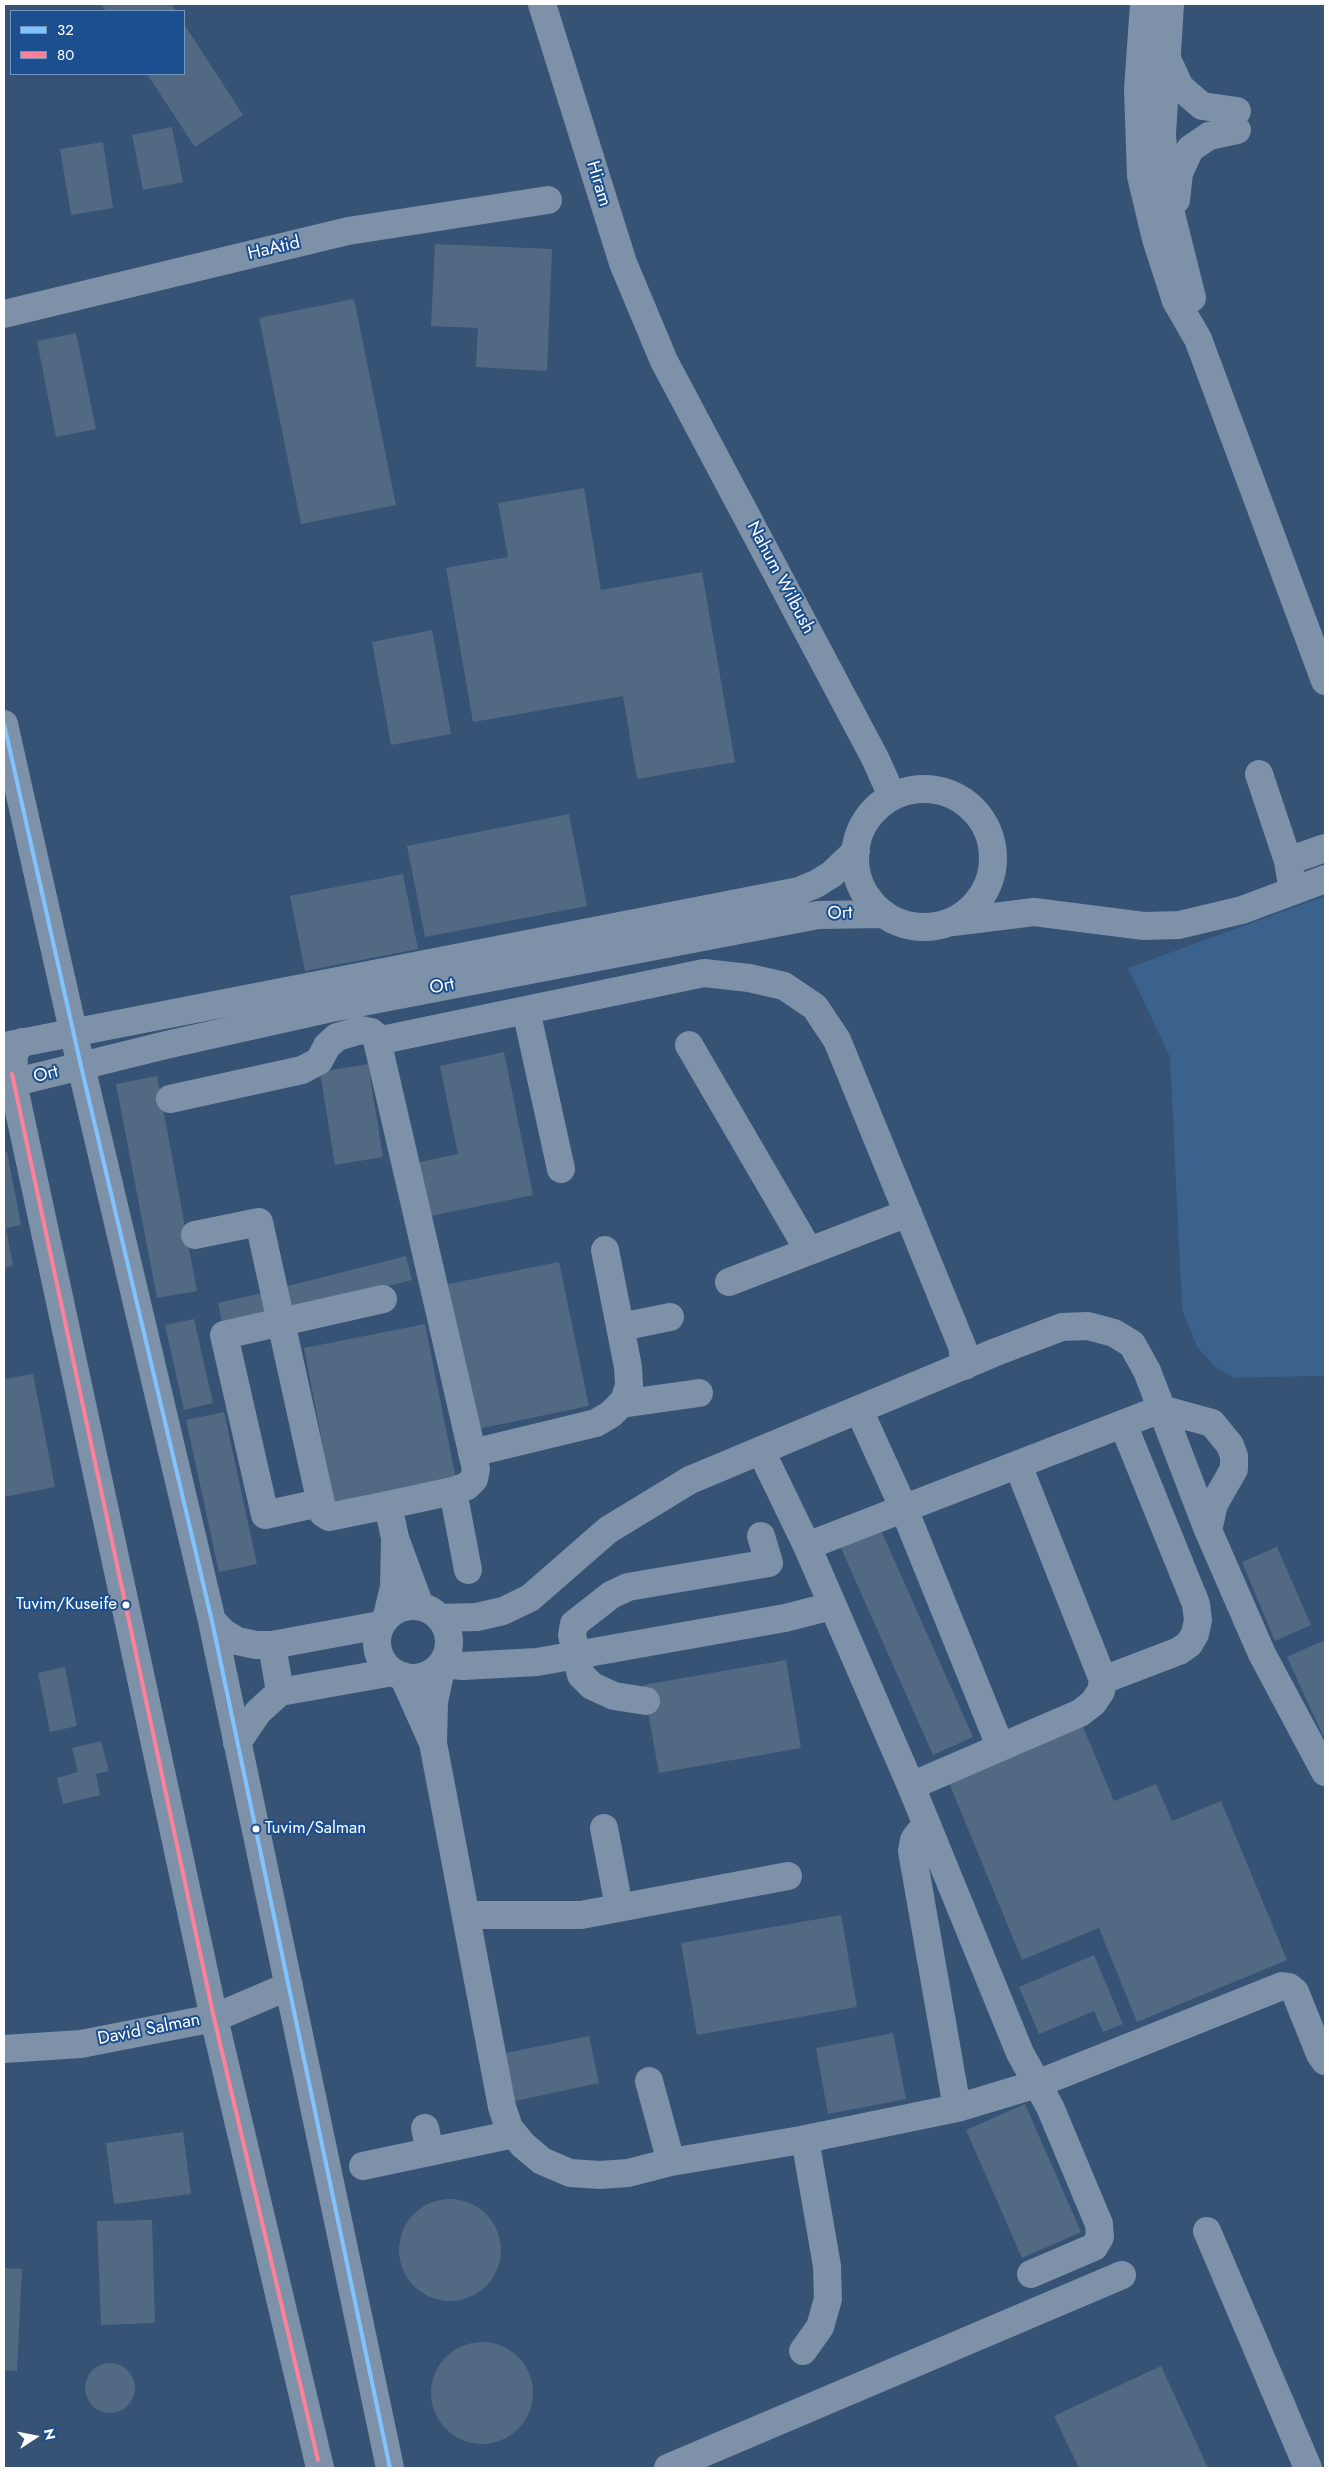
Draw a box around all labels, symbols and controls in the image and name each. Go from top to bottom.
legend [10,10,185,75]
text: 32 [57,19,74,41]
text: 80 [57,44,74,66]
street label: Hiram [581,159,615,209]
street label: HaAtid [246,233,302,265]
street label: Nahum Wilbush [741,518,819,638]
street label: Ort [827,903,853,925]
street label: Ort [428,974,456,1000]
street label: Ort [31,1062,61,1088]
place label: Tuvim/Kuseife [16,1595,117,1615]
marker: Tuvim/Kuseife [121,1600,131,1610]
place label: Tuvim/Salman [265,1819,366,1839]
marker: Tuvim/Salman [251,1824,261,1834]
street label: David Salman [96,2009,202,2051]
north arrow [10,2412,60,2462]
text: N [39,2427,61,2442]

